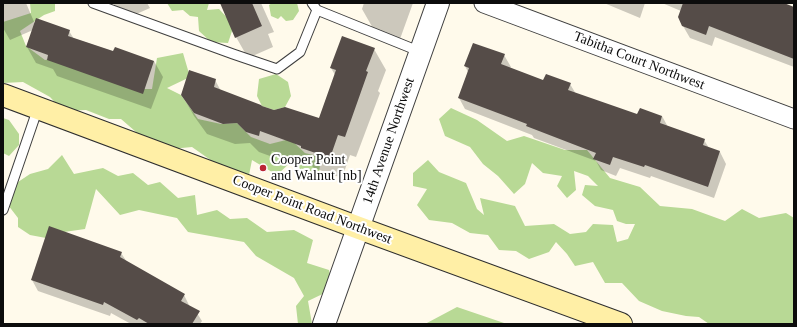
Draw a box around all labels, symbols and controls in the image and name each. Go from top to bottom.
street label: Tabitha Court Northwest [571,28,707,94]
street label: 14th Avenue Northwest [359,76,419,206]
place label: Cooper Point and Walnut [nb] [271,152,362,184]
marker: Cooper Point and Walnut [nb] [258,163,268,173]
street label: Cooper Point Road Northwest [230,172,394,248]

